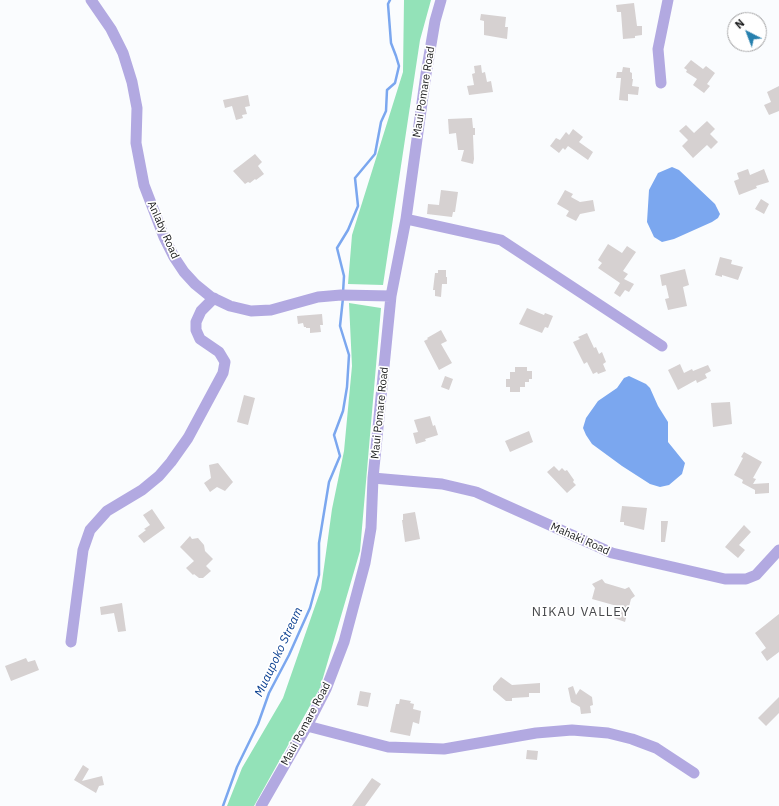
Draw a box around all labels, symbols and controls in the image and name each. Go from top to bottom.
north arrow [727,12,767,52]
text: N [732,16,747,32]
street label: Maui Pomare Road [410,45,438,139]
street label: Anlaby Road [144,199,182,261]
street label: Maui Pomare Road [369,366,391,460]
street label: Mahaki Road [548,520,612,558]
district label: NIKAU VALLEY [532,604,630,620]
water label: Muaupoko Stream [252,605,306,699]
street label: Maui Pomare Road [278,680,334,768]

